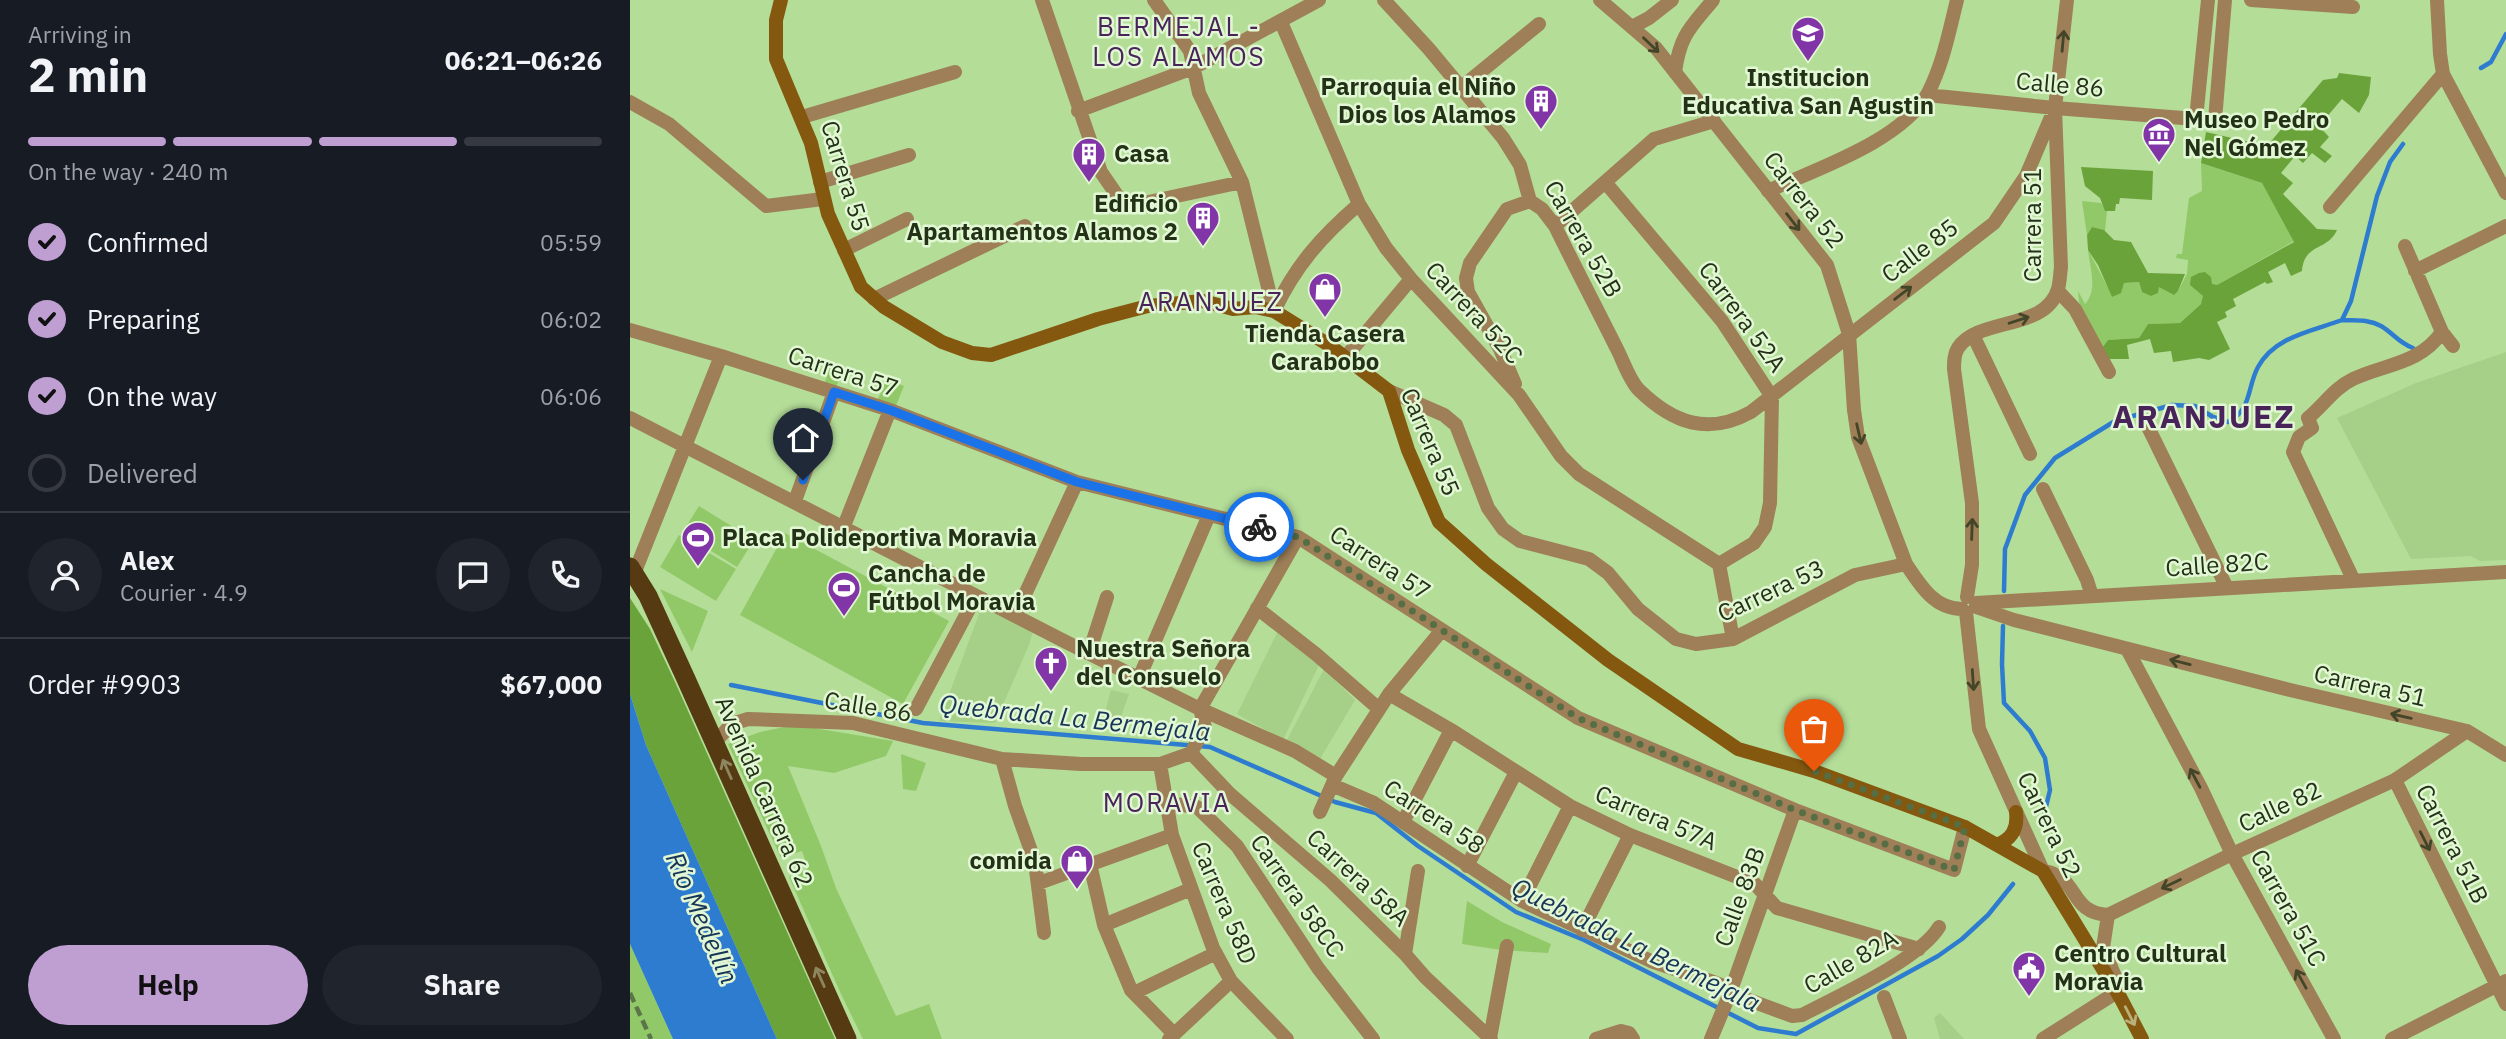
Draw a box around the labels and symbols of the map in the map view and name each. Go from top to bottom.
district label: BERMEJAL - LOS ALAMOS [1092,9,1266,73]
school or university icon: Institucion Educativa San Agustin [1789,14,1827,63]
one-way arrow [2057,30,2070,53]
one-way arrow [1643,36,1660,53]
place label: Institucion Educativa San Agustin [1682,61,1934,121]
street label: Calle 86 [2015,64,2105,104]
place label: Parroquia el Niño Dios los Alamos [1321,70,1516,130]
building icon: Parroquia el Niño Dios los Alamos [1522,82,1560,131]
place label: Museo Pedro Nel Gómez [2184,103,2329,163]
museum icon: Museo Pedro Nel Gómez [2140,115,2178,164]
street label: Carrera 55 [814,116,878,235]
building icon: Casa [1070,135,1108,184]
place label: Casa [1114,137,1169,169]
street label: Carrera 52 [1757,144,1853,254]
street label: Carrera 51 [2016,168,2048,282]
street label: Carrera 52B [1537,174,1630,303]
place label: Edificio Apartamentos Alamos 2 [907,187,1178,247]
building icon: Edificio Apartamentos Alamos 2 [1184,199,1222,248]
street label: Calle 85 [1875,211,1964,290]
one-way arrow [1785,213,1801,231]
street label: Carrera 52C [1419,254,1531,371]
street label: Carrera 52A [1692,255,1794,378]
shop icon: Tienda Casera Carabobo [1306,270,1344,319]
district label: ARANJUEZ [1138,284,1284,318]
one-way arrow [1893,285,1912,300]
one-way arrow [2008,313,2030,325]
place label: Tienda Casera Carabobo [1245,317,1405,377]
street label: Carrera 57 [784,338,903,404]
street label: Carrera 55 [1394,383,1468,501]
district label: ARANJUEZ [2112,395,2296,437]
pin [773,408,833,480]
one-way arrow [1853,422,1866,445]
courier [1224,492,1294,562]
street label: Carrera 57 [1324,518,1437,607]
one-way arrow [1966,518,1979,541]
sports icon: Placa Polideportiva Moravia [679,519,717,568]
place label: Placa Polideportiva Moravia [722,521,1037,553]
street label: Calle 82C [2164,544,2270,584]
street label: Carrera 53 [1712,551,1829,629]
place label: Cancha de Fútbol Moravia [868,557,1035,617]
sports icon: Cancha de Fútbol Moravia [825,569,863,618]
place label: Nuestra Señora del Consuelo [1076,632,1250,692]
church icon: Nuestra Señora del Consuelo [1032,644,1070,693]
one-way arrow [2169,655,2191,668]
street label: Carrera 51 [2311,657,2430,713]
one-way arrow [1967,668,1980,691]
street label: Calle 86 [822,683,914,729]
water label: Quebrada La Bermejala [938,686,1213,748]
street label: Avenida Carrera 62 [708,691,821,892]
pin [1784,699,1844,771]
one-way arrow [2390,709,2413,722]
one-way arrow [720,759,733,780]
street label: Carrera 52 [2010,766,2089,883]
one-way arrow [2188,768,2202,788]
street label: Carrera 58 [1378,772,1491,861]
street label: Calle 82 [2233,773,2326,839]
street label: Carrera 57A [1590,777,1722,857]
street label: Carrera 51B [2409,778,2497,909]
district label: MORAVIA [1103,785,1231,819]
street label: Carrera 58A [1300,821,1417,933]
street label: Carrera 58CC [1243,827,1352,964]
one-way arrow [2419,830,2433,851]
street label: Carrera 58D [1185,836,1265,969]
shop icon: comida [1058,842,1096,891]
street label: Calle 83B [1706,842,1772,951]
street label: Carrera 51C [2244,843,2334,972]
place label: comida [970,844,1052,876]
water label: Río Medellín [659,846,747,989]
water label: Quebrada La Bermejala [1506,869,1766,1019]
one-way arrow [2161,878,2182,892]
street label: Calle 82A [1798,921,1903,1001]
place label: Centro Cultural Moravia [2054,937,2226,997]
public building icon: Centro Cultural Moravia [2010,949,2048,998]
one-way arrow [813,966,826,988]
one-way arrow [2294,969,2307,990]
one-way arrow [2123,1005,2137,1025]

